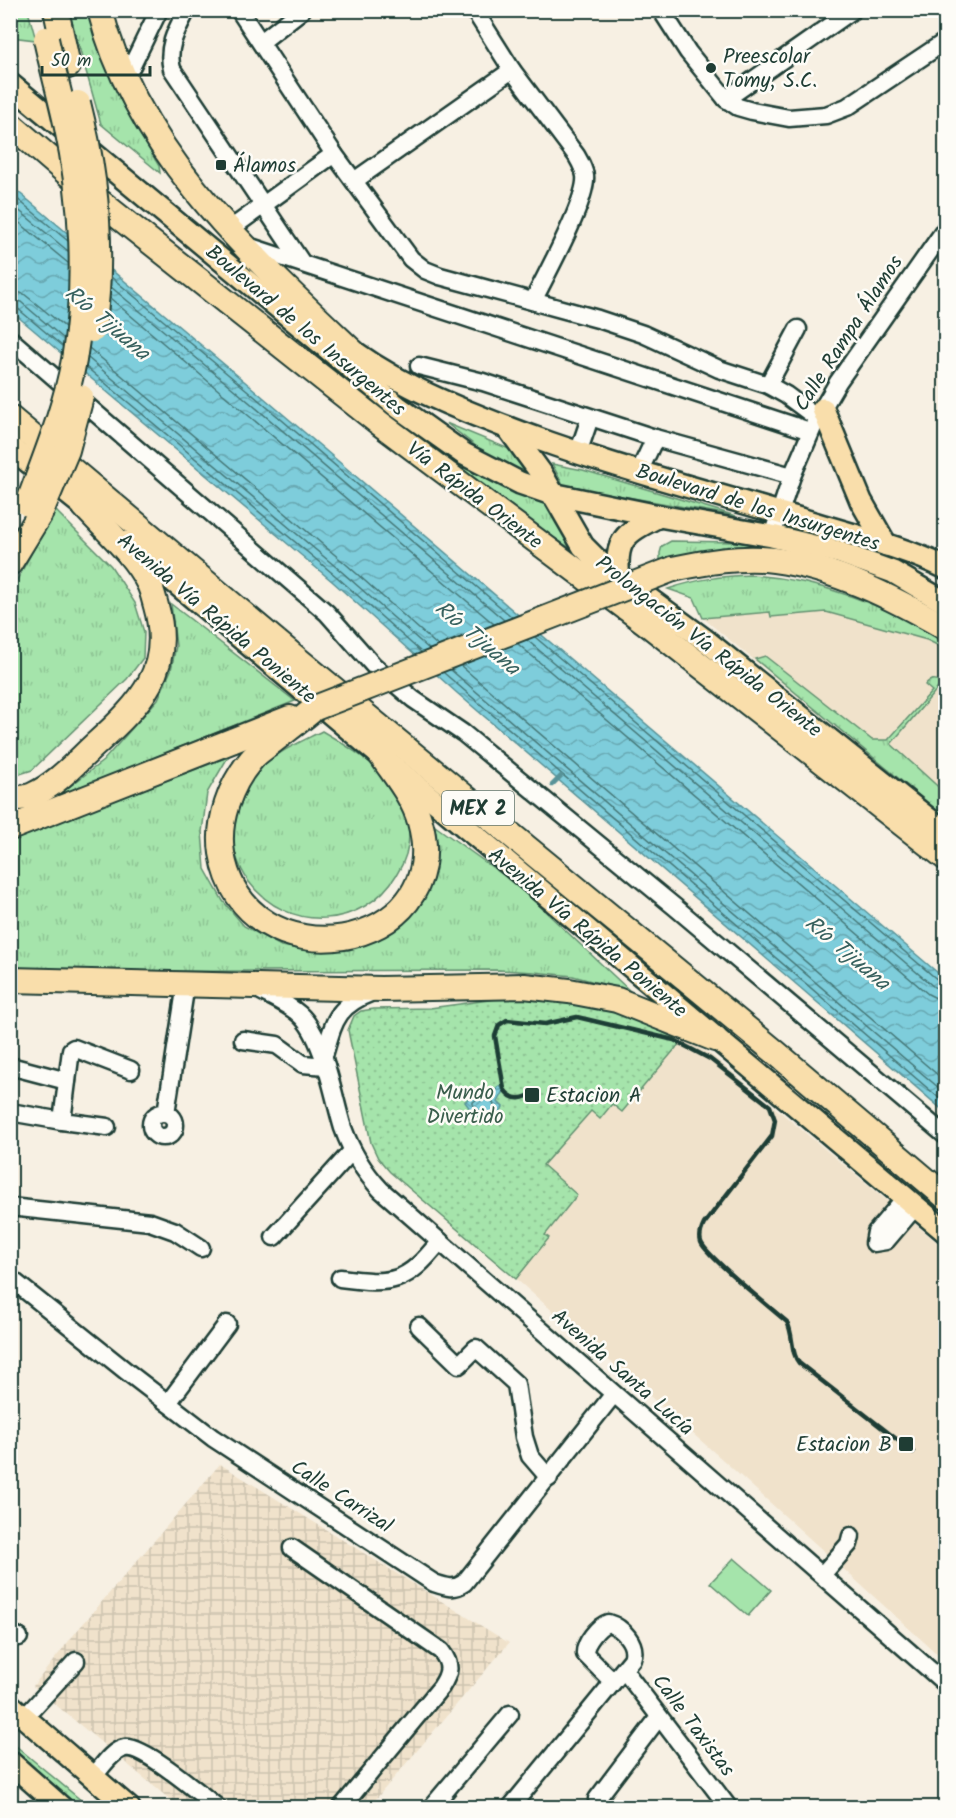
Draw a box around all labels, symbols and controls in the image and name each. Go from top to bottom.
scale bar [42,39,150,77]
place label: Preescolar Tomy, S.C. [723,41,817,98]
text: 50 m [51,47,91,76]
marker: Preescolar Tomy, S.C. [704,61,718,75]
place label: Álamos [233,150,296,183]
marker: Álamos [214,158,228,172]
street label: Boulevard de los Insurgentes [197,237,413,425]
street label: Calle Rampa Álamos [786,249,912,419]
water label: Río Tijuana [56,278,158,371]
street label: Vía Rápida Oriente [399,434,550,559]
street label: Boulevard de los Insurgentes [632,456,884,561]
street label: Avenida Vía Rápida Poniente [109,526,323,713]
street label: Prolongación Vía Rápida Oriente [587,548,829,747]
water label: Río Tijuana [426,593,528,686]
road number: MEX 2 [442,791,514,825]
street label: Avenida Vía Rápida Poniente [480,840,694,1027]
water label: Río Tijuana [796,908,898,1001]
park label: Mundo Divertido [427,1077,503,1134]
place label: Estacion A [546,1080,641,1113]
marker: Estacion A [523,1086,541,1104]
street label: Avenida Santa Lucía [543,1302,701,1445]
place label: Estacion B [796,1429,892,1462]
marker: Estacion B [897,1435,915,1453]
street label: Calle Carrizal [283,1452,399,1543]
street label: Calle Taxistas [643,1667,743,1784]

